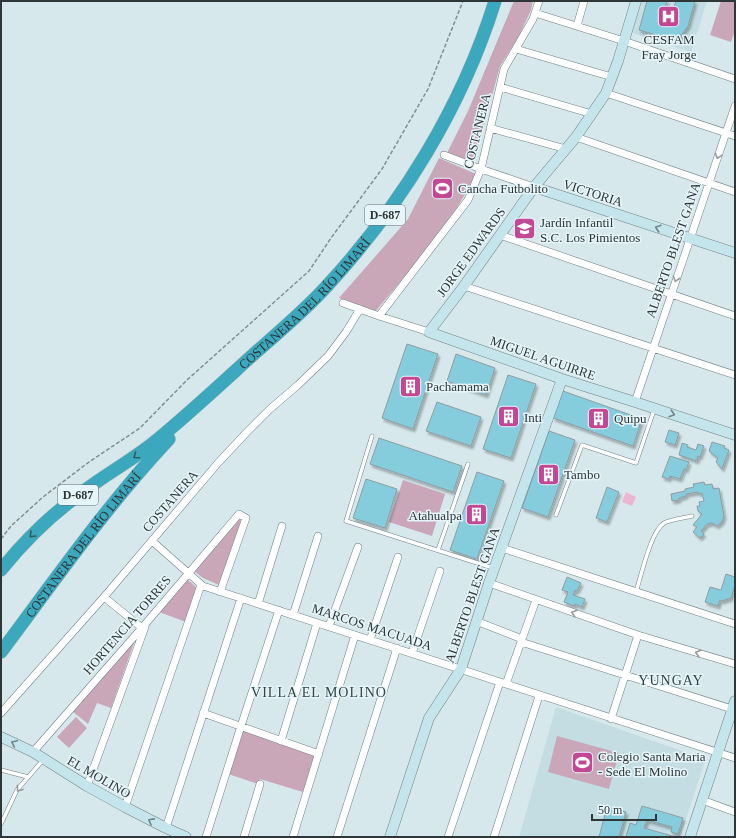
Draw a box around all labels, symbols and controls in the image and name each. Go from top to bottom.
hospital icon: CESFAM Fray Jorge [656,4,682,30]
place label: CESFAM Fray Jorge [641,32,697,62]
street label: COSTANERA [460,91,494,170]
one-way arrow [714,152,723,159]
sports icon: Cancha Futbolito [430,175,456,201]
street label: VICTORIA [561,176,625,210]
street label: ALBERTO BLEST GANA [643,180,703,320]
place label: Cancha Futbolito [458,181,548,196]
street label: JORGE EDWARDS [434,204,508,300]
road number: D-687 [365,205,405,225]
place label: Jardín Infantil S.C. Los Pimientos [540,215,640,245]
school or university icon: Jardín Infantil S.C. Los Pimientos [512,216,538,242]
one-way arrow [655,224,662,232]
street label: COSTANERA DEL RÍO LIMARÍ [235,235,373,372]
one-way arrow [673,276,681,283]
street label: MIGUEL AGUIRRE [488,333,598,383]
building icon: Pachamama [397,373,423,399]
place label: Pachamama [426,379,489,394]
building icon: Inti [496,404,522,430]
building icon: Quipu [585,405,611,431]
place label: Inti [524,410,542,425]
one-way arrow [668,410,675,418]
place label: Quipu [614,411,647,426]
one-way arrow [133,451,140,458]
building icon: Tambo [536,461,562,487]
street label: COSTANERA [139,467,201,535]
place label: Tambo [564,467,600,482]
street label: COSTANERA DEL RÍO LIMARÍ [22,469,144,620]
road number: D-687 [58,485,98,505]
building icon: Atahualpa [464,502,490,528]
place label: Atahualpa [409,508,462,523]
street label: ALBERTO BLEST GANA [442,525,502,665]
one-way arrow [29,530,37,538]
street label: HORTENCIA TORRES [80,572,174,678]
street label: MARCOS MACUADA [310,601,434,654]
one-way arrow [570,609,577,618]
one-way arrow [694,649,701,658]
district label: YUNGAY [638,673,704,688]
district label: VILLA EL MOLINO [251,685,387,700]
one-way arrow [10,740,18,748]
place label: Colegio Santa Maria - Sede El Molino [598,749,706,779]
sports icon: Colegio Santa Maria - Sede El Molino [570,750,596,776]
street label: EL MOLINO [65,753,133,801]
one-way arrow [17,784,24,791]
scale bar [592,796,656,822]
text: 50 m [598,803,623,817]
one-way arrow [148,818,155,825]

